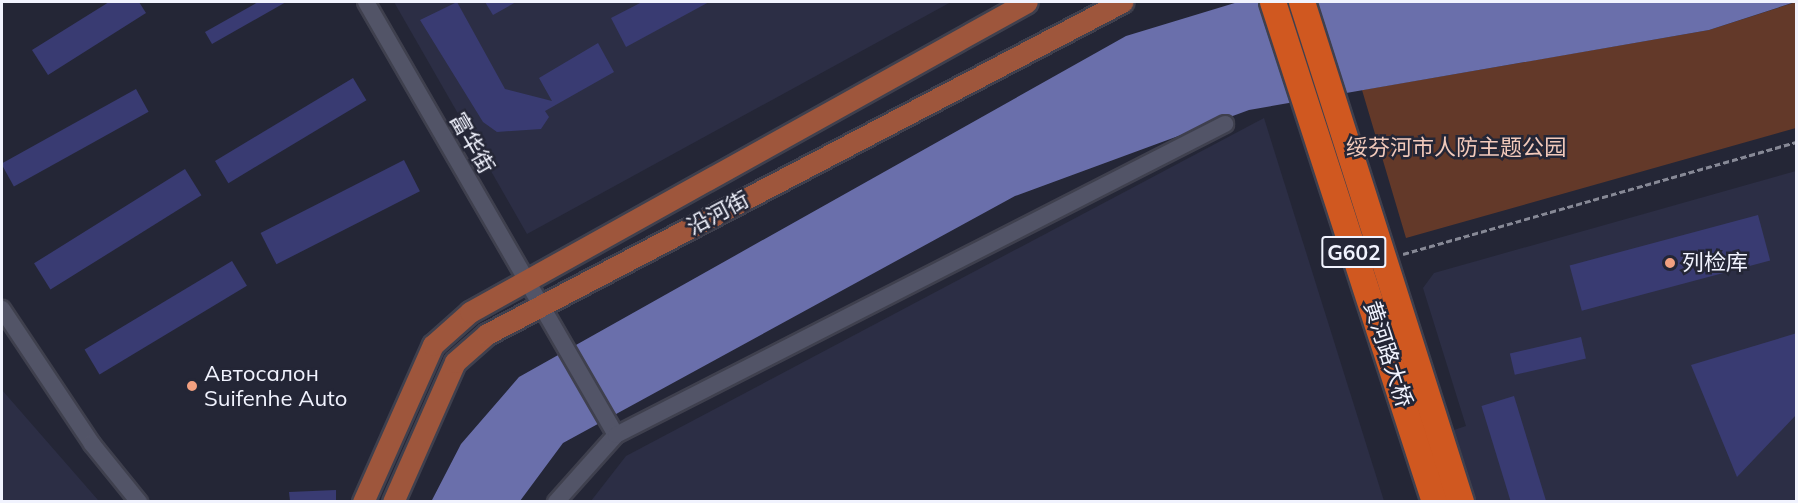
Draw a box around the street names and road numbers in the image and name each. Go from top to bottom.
street label: 富华街 [444,108,500,178]
street label: 沿河街 [683,186,753,240]
road number: G602 [1321,234,1387,270]
street label: 黄河路大桥 [1358,298,1418,410]

